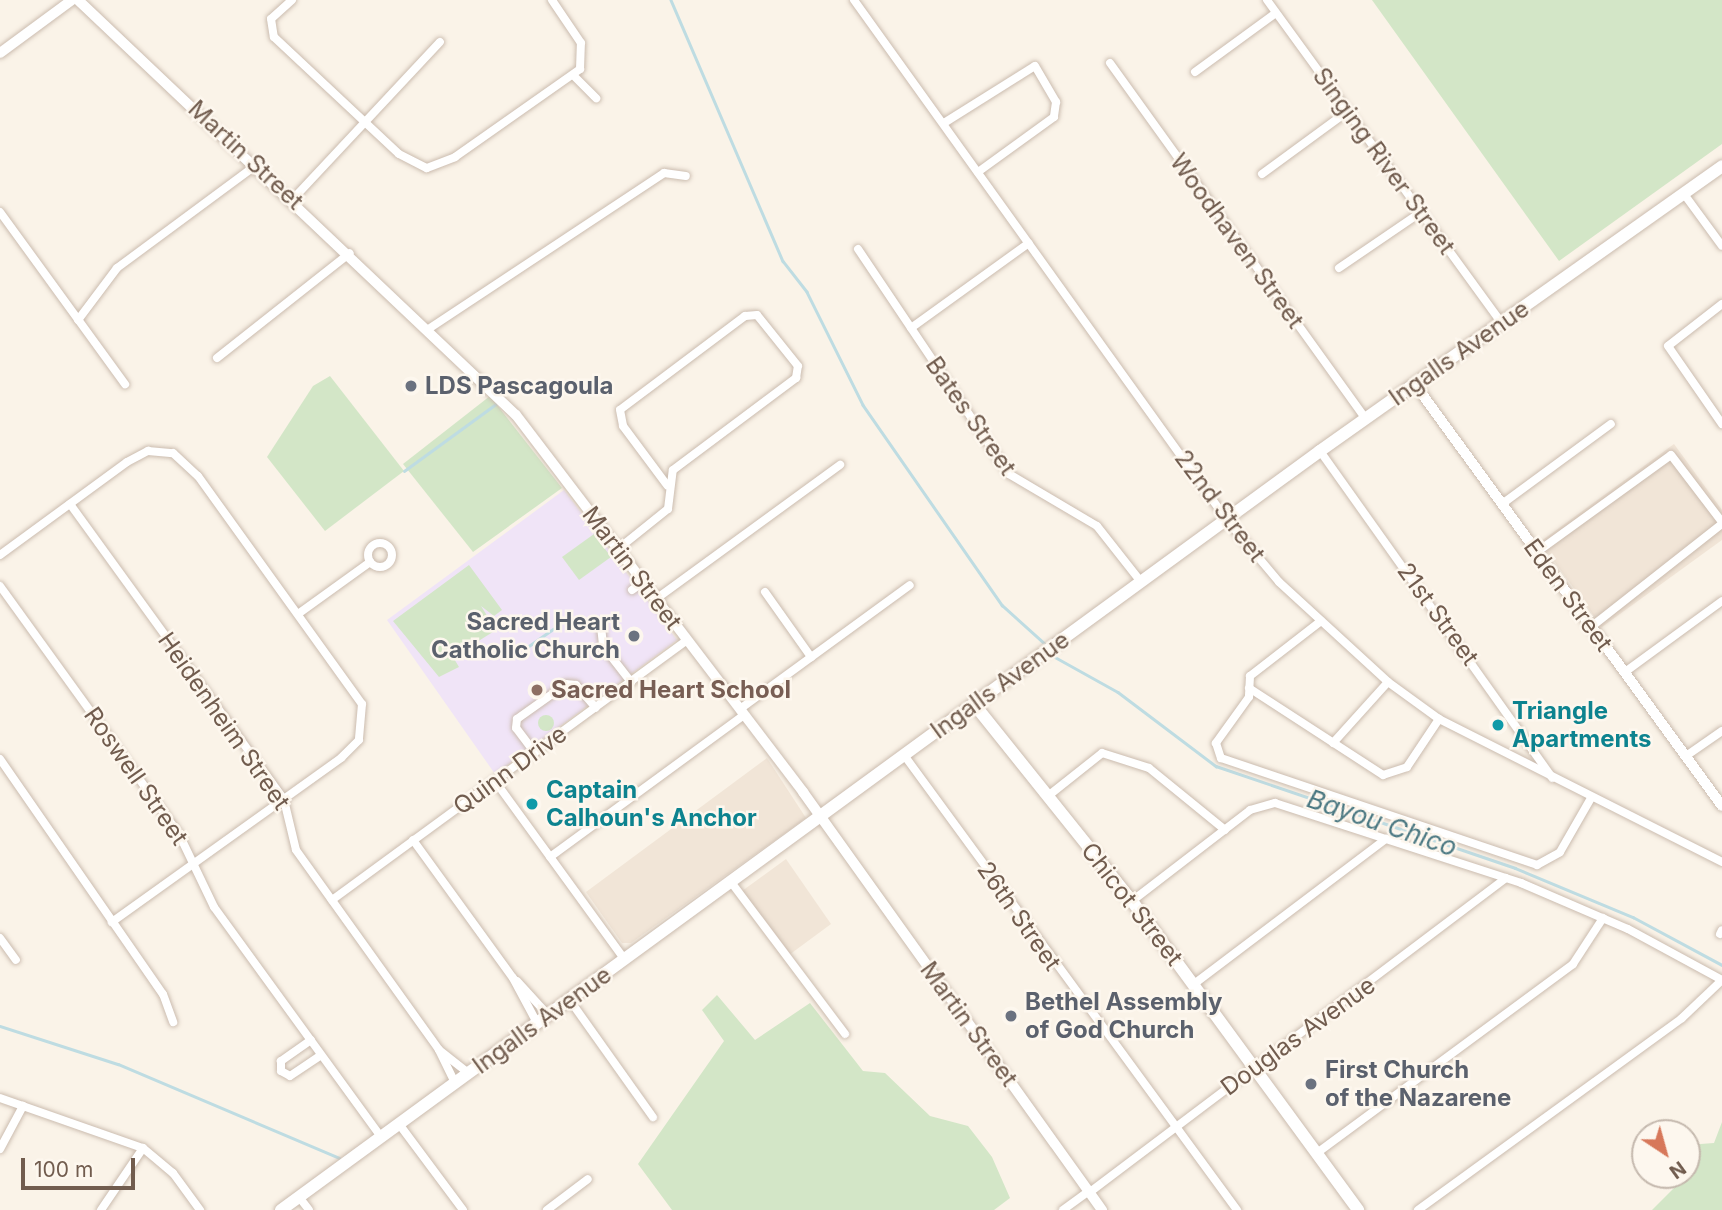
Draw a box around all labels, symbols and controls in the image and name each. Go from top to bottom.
street label: Singing River Street [1307,62,1461,260]
street label: Martin Street [182,94,310,216]
street label: Woodhaven Street [1164,148,1310,334]
street label: Ingalls Avenue [1384,294,1534,412]
street label: Bates Street [920,351,1022,481]
place label: LDS Pascagoula [425,372,613,400]
marker: LDS Pascagoula [403,378,419,394]
street label: 22nd Street [1169,444,1271,568]
street label: Martin Street [576,501,688,635]
street label: Eden Street [1518,533,1618,657]
street label: 21st Street [1391,557,1485,671]
place label: Sacred Heart Catholic Church [431,608,620,664]
street label: Ingalls Avenue [925,625,1075,745]
street label: Heidenheim Street [152,627,296,815]
marker: Sacred Heart Catholic Church [626,628,642,644]
place label: Sacred Heart School [551,676,791,704]
marker: Sacred Heart School [529,682,545,698]
place label: Triangle Apartments [1512,697,1651,753]
street label: Roswell Street [78,702,194,850]
marker: Triangle Apartments [1490,717,1506,733]
street label: Quinn Drive [448,719,572,821]
place label: Captain Calhoun's Anchor [546,776,757,832]
water label: Bayou Chico [1303,783,1461,863]
marker: Captain Calhoun's Anchor [524,796,540,812]
street label: Chicot Street [1075,837,1189,971]
street label: 26th Street [971,856,1067,976]
street label: Martin Street [914,956,1024,1092]
street label: Ingalls Avenue [467,960,617,1080]
street label: Douglas Avenue [1215,970,1381,1102]
place label: Bethel Assembly of God Church [1025,988,1223,1044]
marker: Bethel Assembly of God Church [1003,1008,1019,1024]
place label: First Church of the Nazarene [1325,1056,1511,1112]
marker: First Church of the Nazarene [1303,1076,1319,1092]
north arrow [1631,1119,1701,1189]
scale bar [24,1144,138,1188]
text: N [1665,1156,1690,1183]
text: 100 m [34,1157,93,1182]

